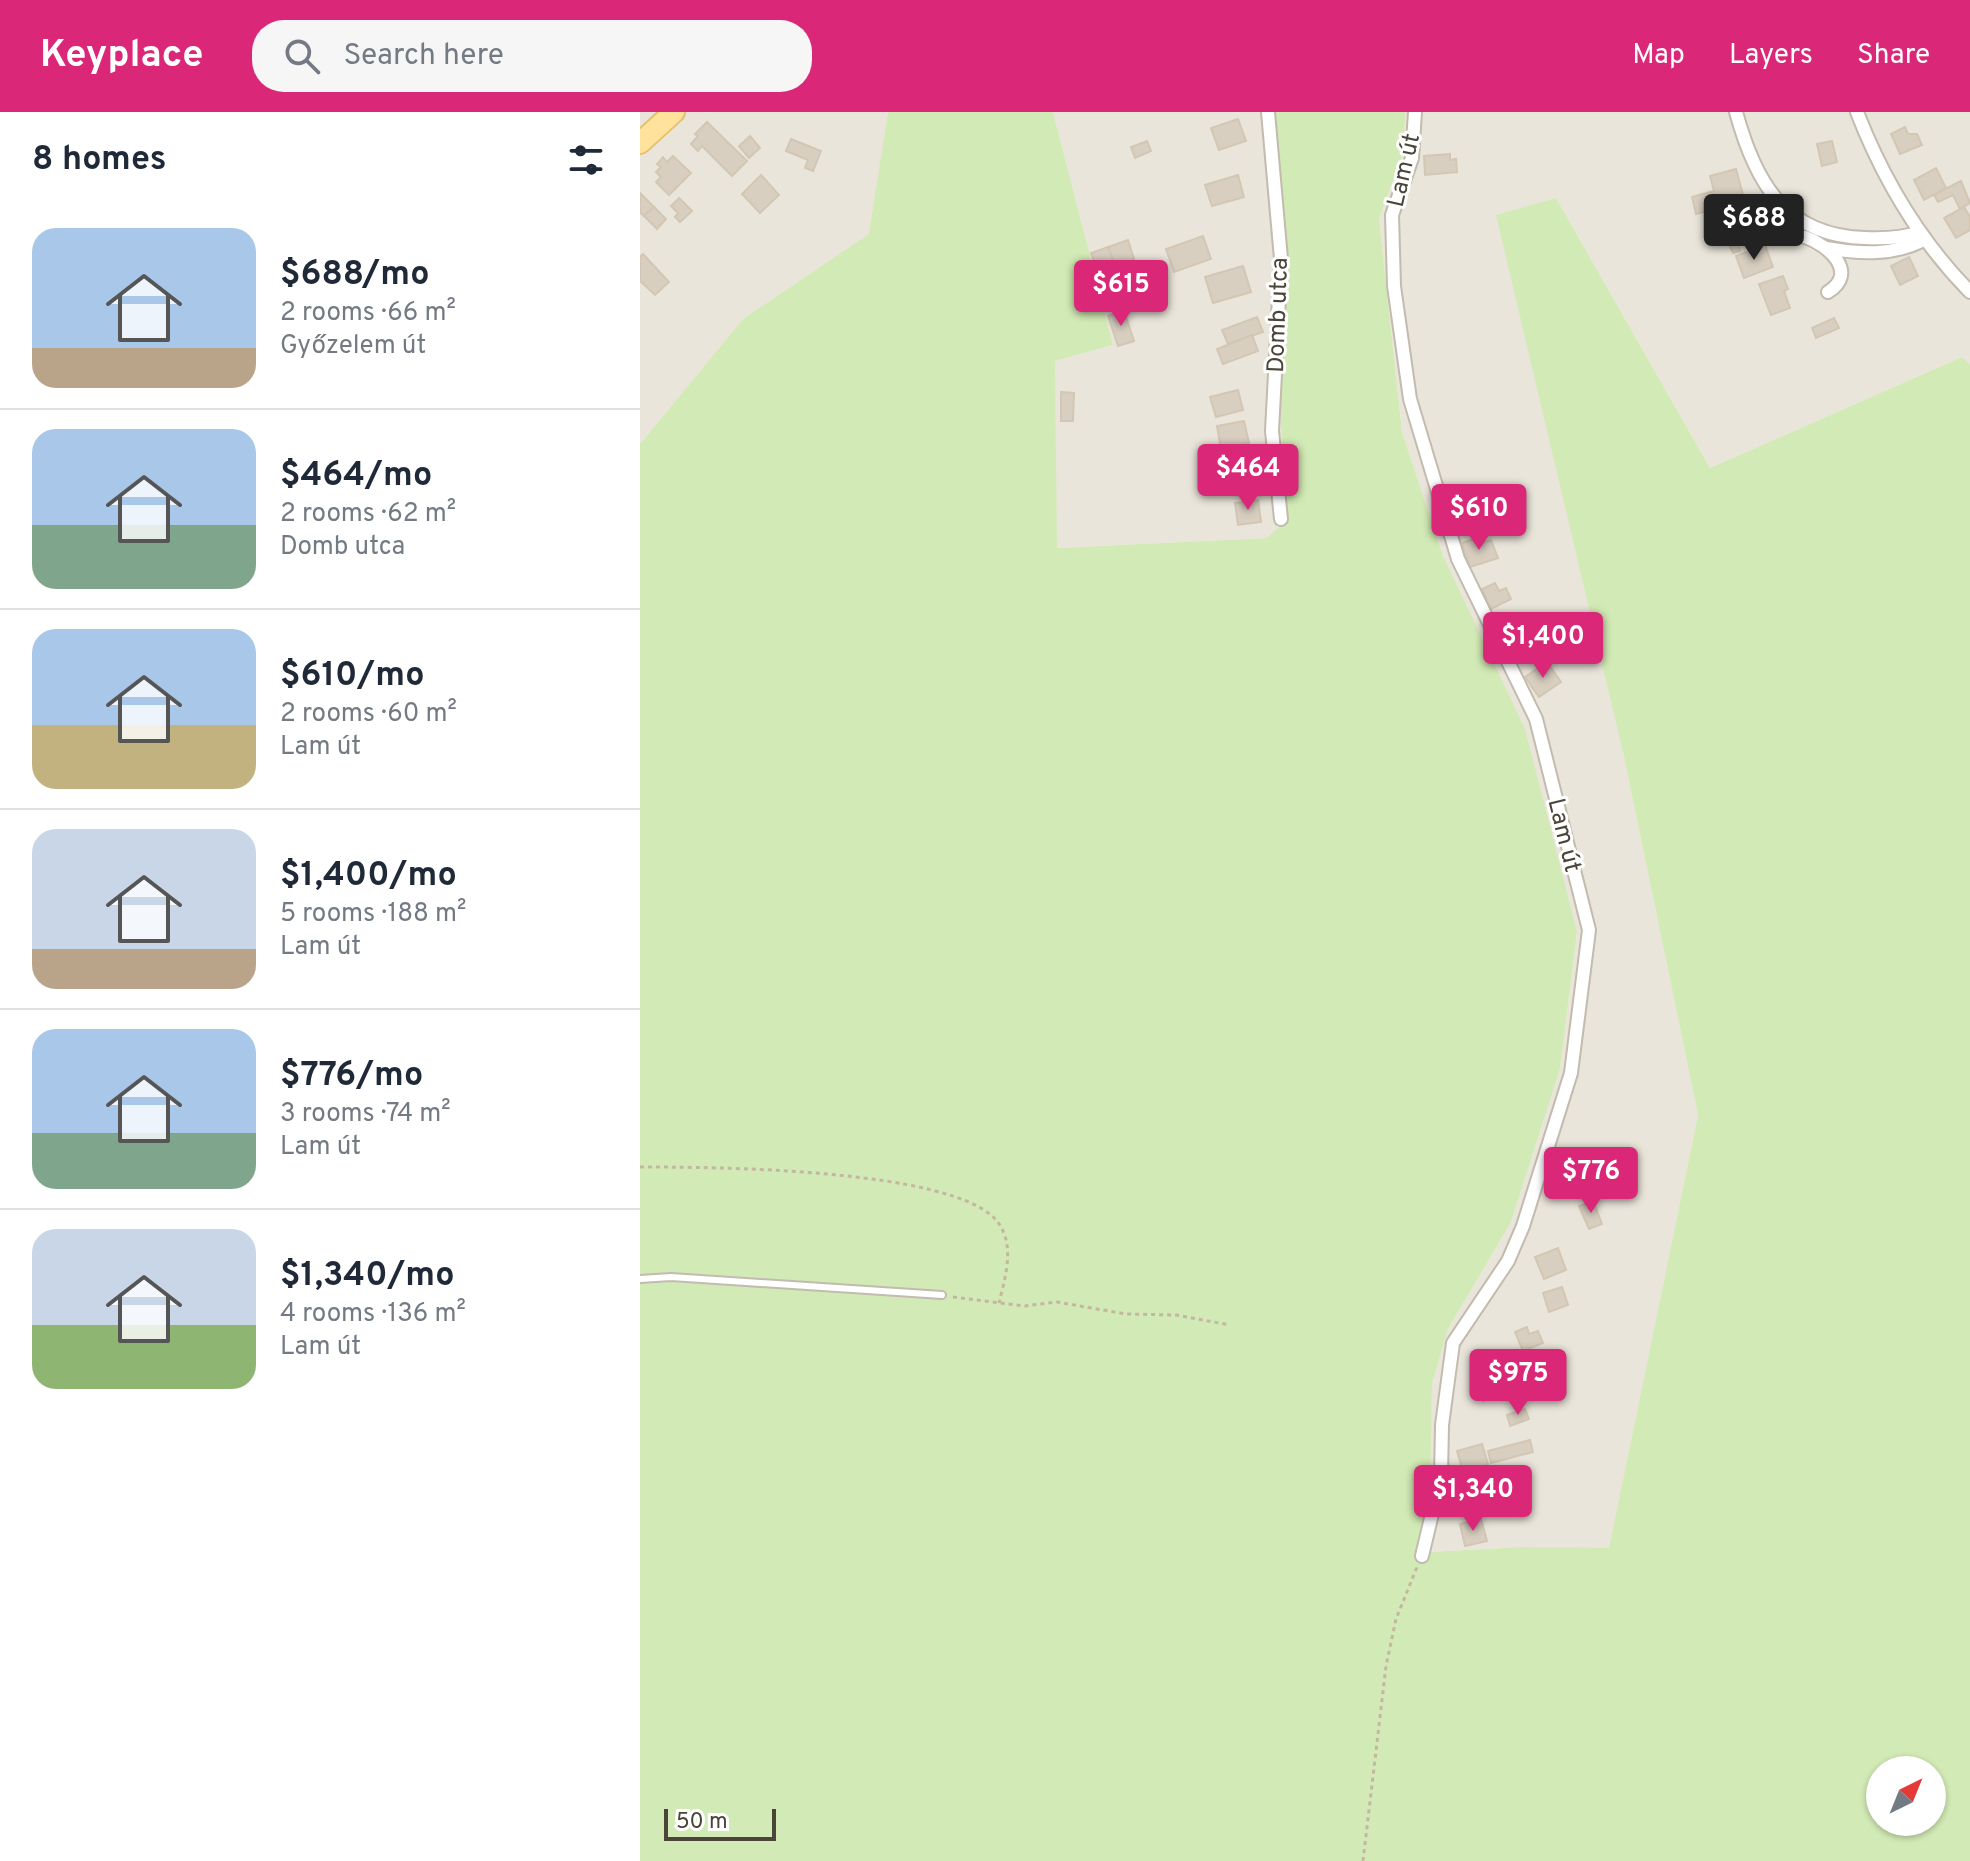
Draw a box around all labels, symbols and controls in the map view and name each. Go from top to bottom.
search box [252,20,812,92]
text: Keyplace [40,32,204,81]
icon: search [280,34,324,78]
text: Search here [344,38,504,75]
text: Map [1632,38,1685,74]
text: Layers [1729,38,1813,74]
text: Share [1857,38,1930,74]
street label: Lam út [1382,131,1428,210]
icon: filters [564,138,608,182]
text: 8 homes [32,139,166,182]
pin: $688 [1707,194,1801,262]
text: $688 [1722,203,1786,236]
text: $688/mo [280,254,429,297]
street label: Domb utca [1262,257,1296,373]
icon: home [96,260,192,356]
pin: $615 [1074,260,1168,328]
text: $615 [1092,269,1150,302]
text: 2 rooms · 66 m² [280,297,456,330]
text: Győzelem út [280,330,426,363]
pin: $464 [1201,444,1295,512]
text: $464 [1215,453,1281,486]
text: $464/mo [280,455,432,498]
icon: home [96,461,192,557]
pin: $610 [1432,484,1526,552]
text: $610 [1449,493,1509,526]
text: 2 rooms · 62 m² [280,498,456,531]
text: Domb utca [280,531,405,564]
pin: $1,400 [1478,612,1608,680]
text: $1,400 [1501,621,1585,654]
text: $610/mo [280,655,424,698]
icon: home [96,661,192,757]
text: 2 rooms · 60 m² [280,698,457,731]
text: Lam út [280,731,361,764]
street label: Lam út [1539,796,1587,875]
text: $1,400/mo [280,855,457,898]
icon: home [96,861,192,957]
text: 5 rooms · 188 m² [280,898,466,931]
text: Lam út [280,931,361,964]
text: $776/mo [280,1055,423,1098]
icon: home [96,1061,192,1157]
text: 3 rooms · 74 m² [280,1098,451,1131]
text: Lam út [280,1131,361,1164]
pin: $776 [1544,1147,1638,1215]
text: $776 [1562,1156,1620,1189]
text: $1,340/mo [280,1255,455,1298]
icon: home [96,1261,192,1357]
text: 4 rooms · 136 m² [280,1298,466,1331]
text: Lam út [280,1331,361,1364]
pin: $975 [1471,1349,1565,1417]
text: $975 [1487,1358,1549,1391]
pin: $1,340 [1408,1465,1538,1533]
text: $1,340 [1432,1474,1514,1507]
north arrow [1866,1756,1946,1836]
map controls [1866,1756,1946,1836]
scale bar [664,1805,776,1841]
text: 50 m [676,1809,728,1836]

